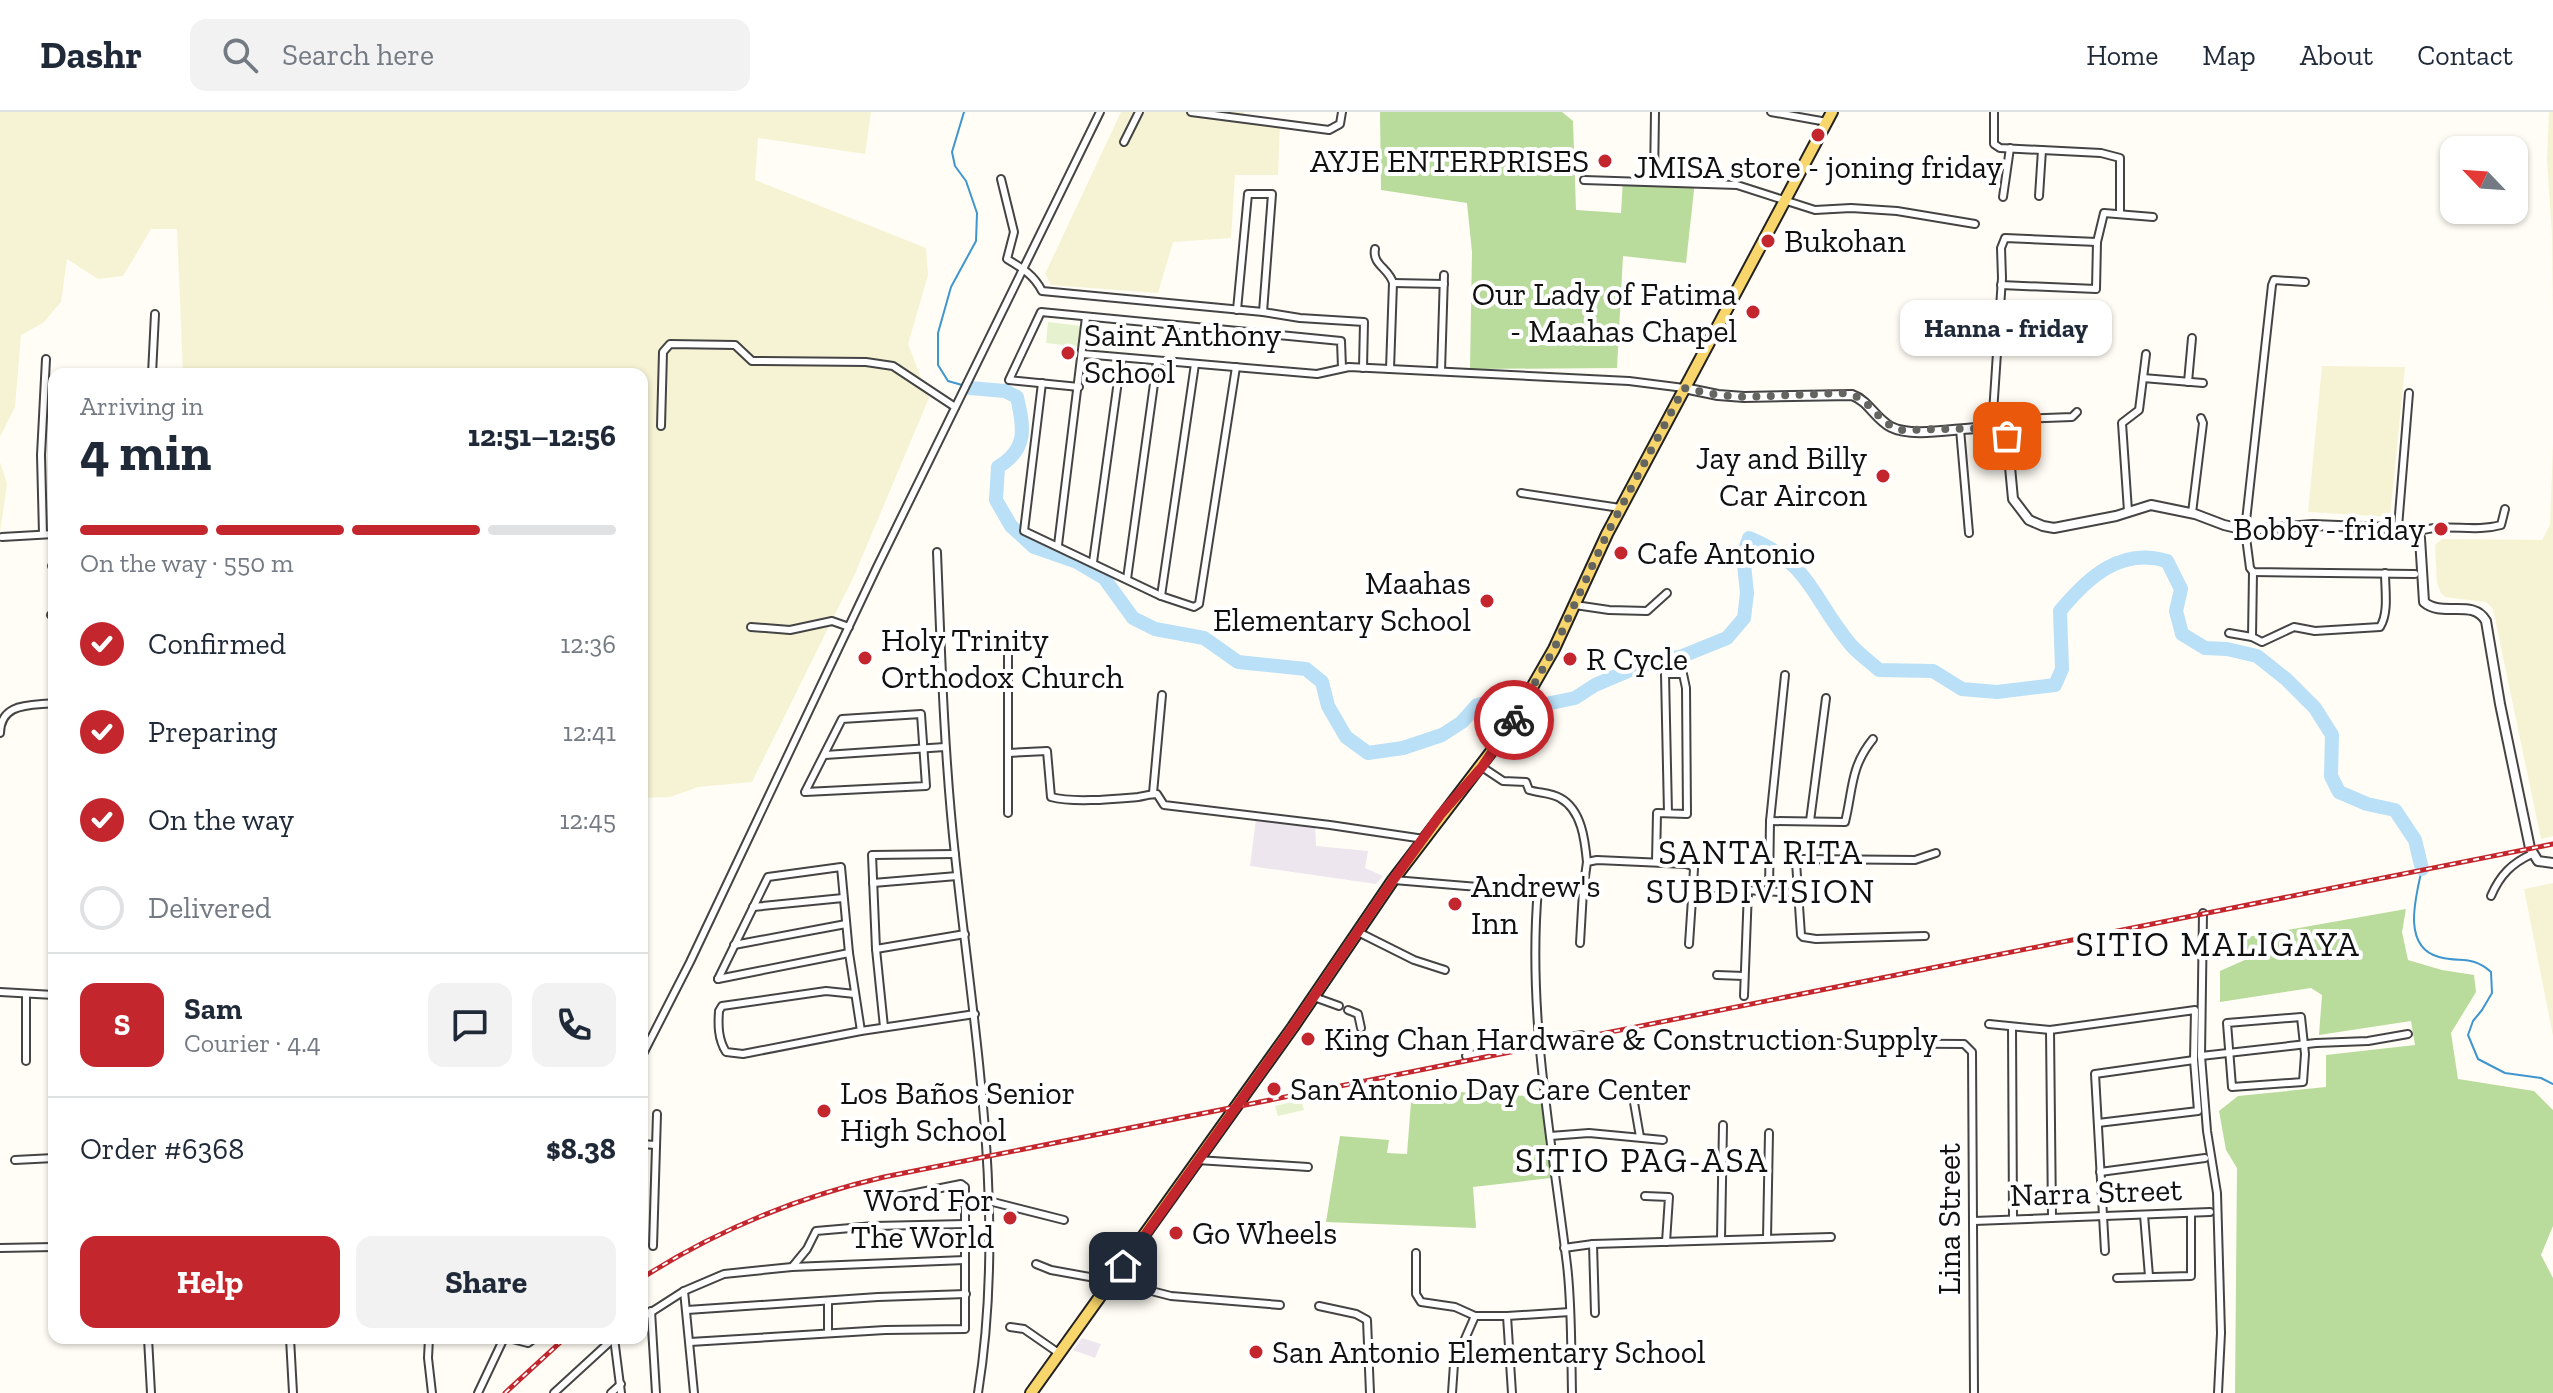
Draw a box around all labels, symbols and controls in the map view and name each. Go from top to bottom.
search box [190,19,750,91]
text: Dashr [40,32,142,78]
icon: search [218,33,262,77]
text: Search here [282,37,434,73]
text: Home [2086,39,2158,72]
text: Map [2202,39,2256,72]
text: About [2300,39,2373,72]
text: Contact [2417,39,2513,72]
marker: JMISA store - joning friday [1809,126,1827,144]
north arrow [2440,136,2528,224]
map controls [2440,136,2528,224]
place label: AYJE ENTERPRISES [1310,142,1589,180]
place label: JMISA store - joning friday [1633,148,2003,186]
marker: AYJE ENTERPRISES [1596,152,1614,170]
place label: Bukohan [1784,222,1906,260]
marker: Bukohan [1759,232,1777,250]
place label: Our Lady of Fatima - Maahas Chapel [1472,275,1737,350]
callout: Hanna - friday [1901,300,2113,356]
marker: Our Lady of Fatima - Maahas Chapel [1744,303,1762,321]
text: Hanna - friday [1924,312,2088,344]
place label: Saint Anthony School [1084,316,1282,391]
marker: Saint Anthony School [1059,344,1077,362]
text: Arriving in [80,390,203,422]
pin [1973,402,2041,470]
icon: bag [1985,414,2029,458]
text: 12:51–12:56 [468,418,616,454]
text: 4 min [80,421,211,483]
place label: Jay and Billy Car Aircon [1696,439,1868,514]
marker: Jay and Billy Car Aircon [1874,467,1892,485]
place label: Bobby - friday [2233,510,2426,548]
marker: Bobby - friday [2432,520,2450,538]
place label: Cafe Antonio [1637,534,1816,572]
marker: Cafe Antonio [1612,544,1630,562]
text: On the way · 550 m [80,547,294,579]
place label: Maahas Elementary School [1213,564,1471,639]
marker: Maahas Elementary School [1478,592,1496,610]
place label: Holy Trinity Orthodox Church [881,621,1124,696]
icon: check [80,622,124,666]
text: Confirmed [148,626,286,662]
text: 12:36 [560,628,616,660]
place label: R Cycle [1586,640,1688,678]
marker: Holy Trinity Orthodox Church [856,649,874,667]
marker: R Cycle [1561,650,1579,668]
courier [1474,680,1554,760]
icon: bike [1492,698,1536,742]
icon: check [80,710,124,754]
text: Preparing [148,714,278,750]
text: 12:41 [563,716,616,748]
icon: check [80,798,124,842]
text: On the way [148,802,294,838]
text: 12:45 [559,804,616,836]
district label: SANTA RITA SUBDIVISION [1646,832,1876,912]
place label: Andrew's Inn [1471,867,1600,942]
text: Delivered [148,890,271,926]
marker: Andrew's Inn [1446,895,1464,913]
district label: SITIO MALIGAYA [2075,924,2361,965]
button: chat [428,983,512,1067]
button: phone [532,983,616,1067]
text: Sam [184,991,242,1027]
text: S [114,1007,130,1043]
place label: King Chan Hardware & Construction Supply [1324,1020,1938,1058]
text: Courier · 4.4 [184,1027,321,1059]
marker: King Chan Hardware & Construction Supply [1299,1030,1317,1048]
place label: San Antonio Day Care Center [1290,1070,1692,1108]
place label: Los Baños Senior High School [840,1074,1075,1149]
marker: San Antonio Day Care Center [1265,1080,1283,1098]
marker: Los Baños Senior High School [815,1102,833,1120]
text: Order #6368 [80,1131,244,1167]
text: $8.38 [546,1131,616,1167]
district label: SITIO PAG-ASA [1515,1140,1769,1181]
street label: Lina Street [1930,1143,1968,1295]
street label: Narra Street [2009,1170,2183,1214]
place label: Word For The World [851,1181,994,1256]
marker: Word For The World [1001,1209,1019,1227]
place label: Go Wheels [1192,1214,1337,1252]
marker: Go Wheels [1167,1224,1185,1242]
pin [1089,1232,1157,1300]
button: Help [80,1236,340,1328]
button: Share [356,1236,616,1328]
icon: home [1101,1244,1145,1288]
place label: San Antonio Elementary School [1272,1333,1706,1371]
marker: San Antonio Elementary School [1247,1343,1265,1361]

